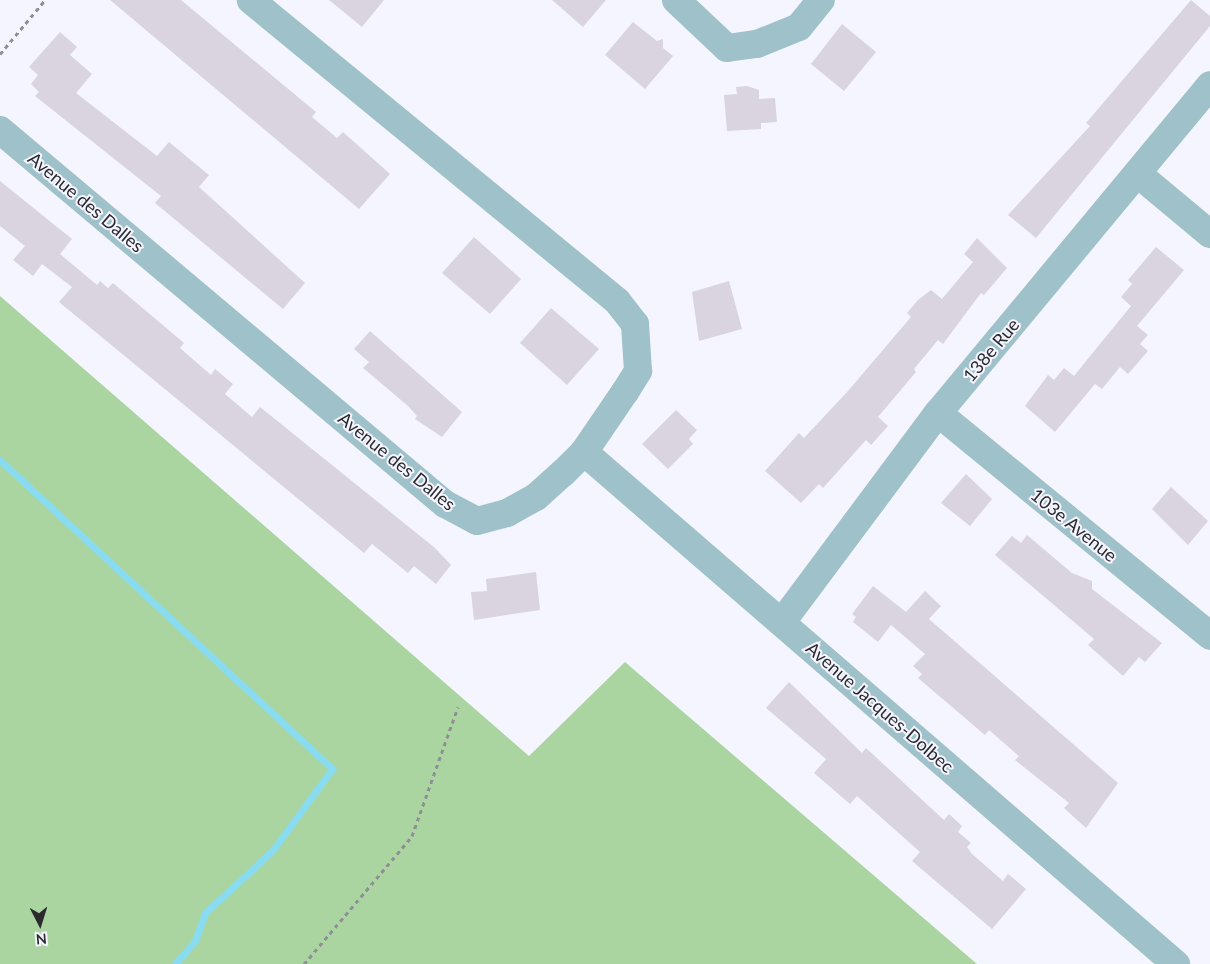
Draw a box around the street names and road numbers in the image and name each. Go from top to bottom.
street label: Avenue des Dalles [24,147,148,257]
street label: 138e Rue [958,314,1024,386]
street label: Avenue des Dalles [334,407,460,515]
street label: 103e Avenue [1026,484,1122,566]
street label: Avenue Jacques-Dolbec [802,637,958,777]

